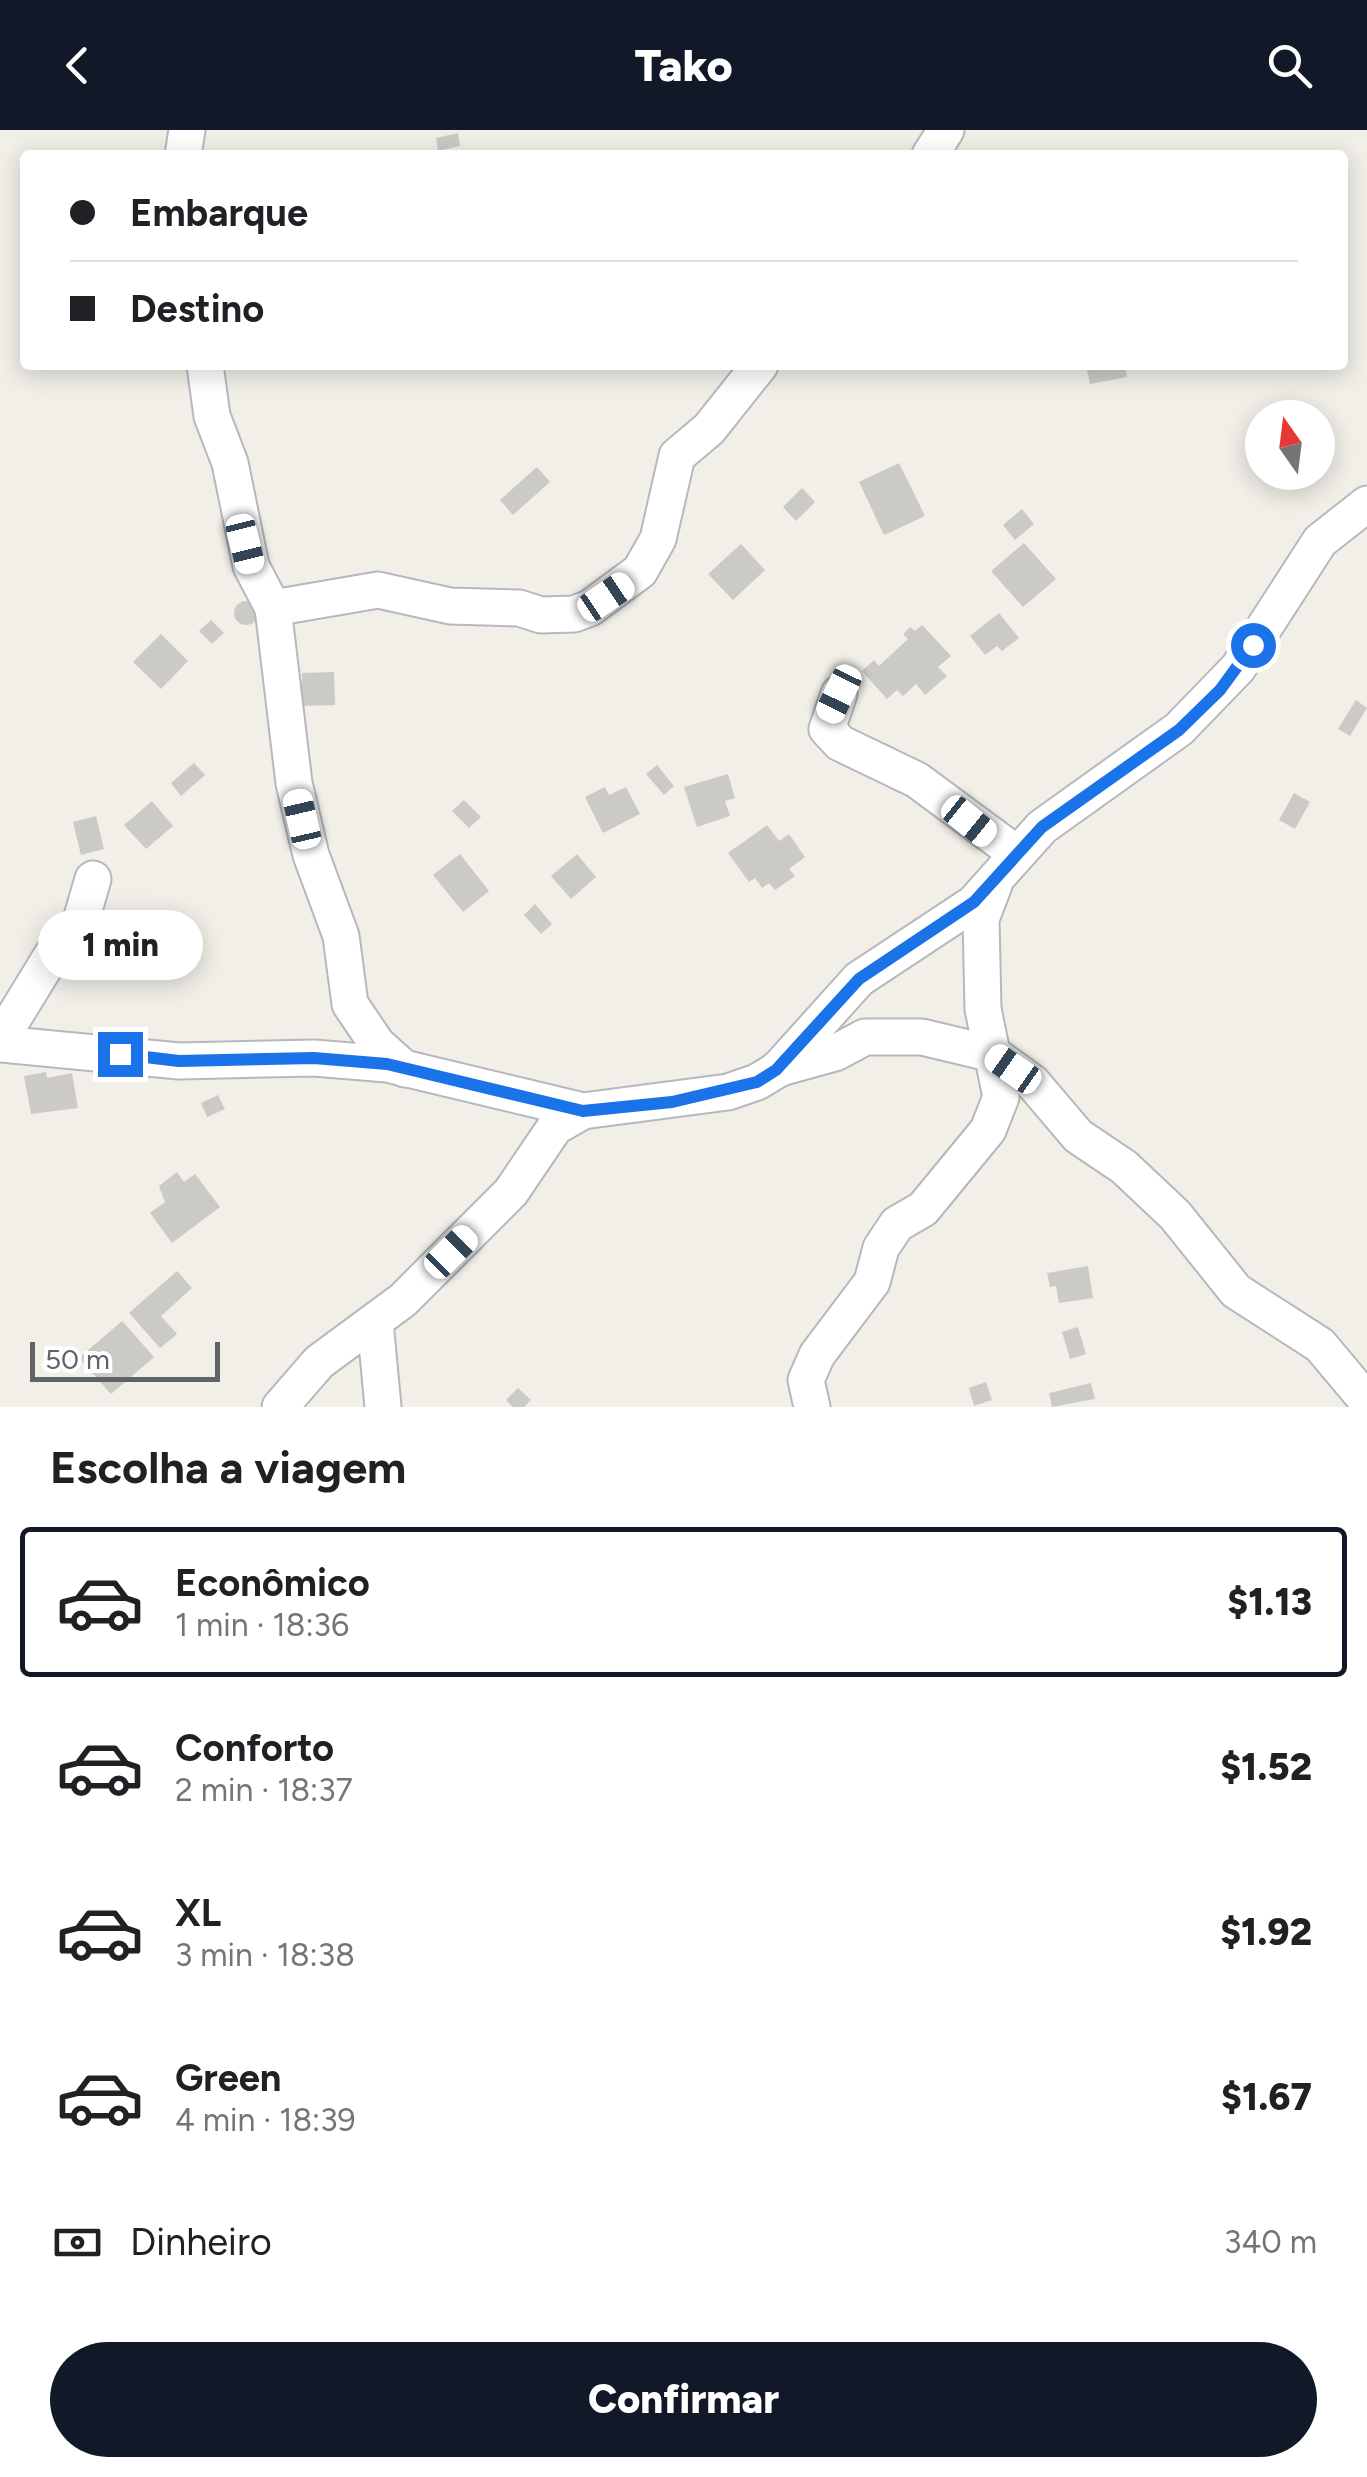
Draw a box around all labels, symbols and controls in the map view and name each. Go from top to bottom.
icon: back [50,38,105,93]
text: Tako [634,38,733,92]
icon: search [1262,38,1317,93]
text: Embarque [130,190,308,236]
text: Destino [130,286,264,332]
north arrow [1245,400,1335,490]
map controls [1245,400,1335,490]
car [223,511,267,577]
car [573,568,639,626]
route start [1231,623,1276,668]
car [812,660,866,728]
car [281,786,323,852]
car [936,790,1002,852]
callout: 1 min [38,909,202,979]
text: 1 min [82,926,159,964]
route end [98,1032,143,1077]
car [980,1040,1046,1098]
car [419,1220,483,1284]
scale bar [30,1337,220,1382]
text: 50 m [45,1342,110,1376]
text: Escolha a viagem [50,1440,406,1494]
icon: car [55,1557,145,1647]
text: Econômico [175,1560,370,1606]
text: $1.13 [1227,1579,1312,1625]
text: 1 min · 18:36 [175,1606,349,1644]
icon: car [55,1722,145,1812]
text: Conforto [175,1725,334,1771]
text: $1.52 [1220,1744,1312,1790]
text: 2 min · 18:37 [175,1771,353,1809]
icon: car [55,1887,145,1977]
text: XL [175,1890,221,1936]
text: $1.92 [1220,1909,1312,1955]
text: 3 min · 18:38 [175,1936,355,1974]
icon: car [55,2052,145,2142]
text: Green [175,2055,281,2101]
text: $1.67 [1221,2074,1312,2120]
text: 4 min · 18:39 [175,2101,356,2139]
icon: cash [50,2215,105,2270]
text: Dinheiro [130,2219,272,2265]
text: 340 m [1224,2223,1317,2261]
button: Confirmar [50,2342,1317,2457]

